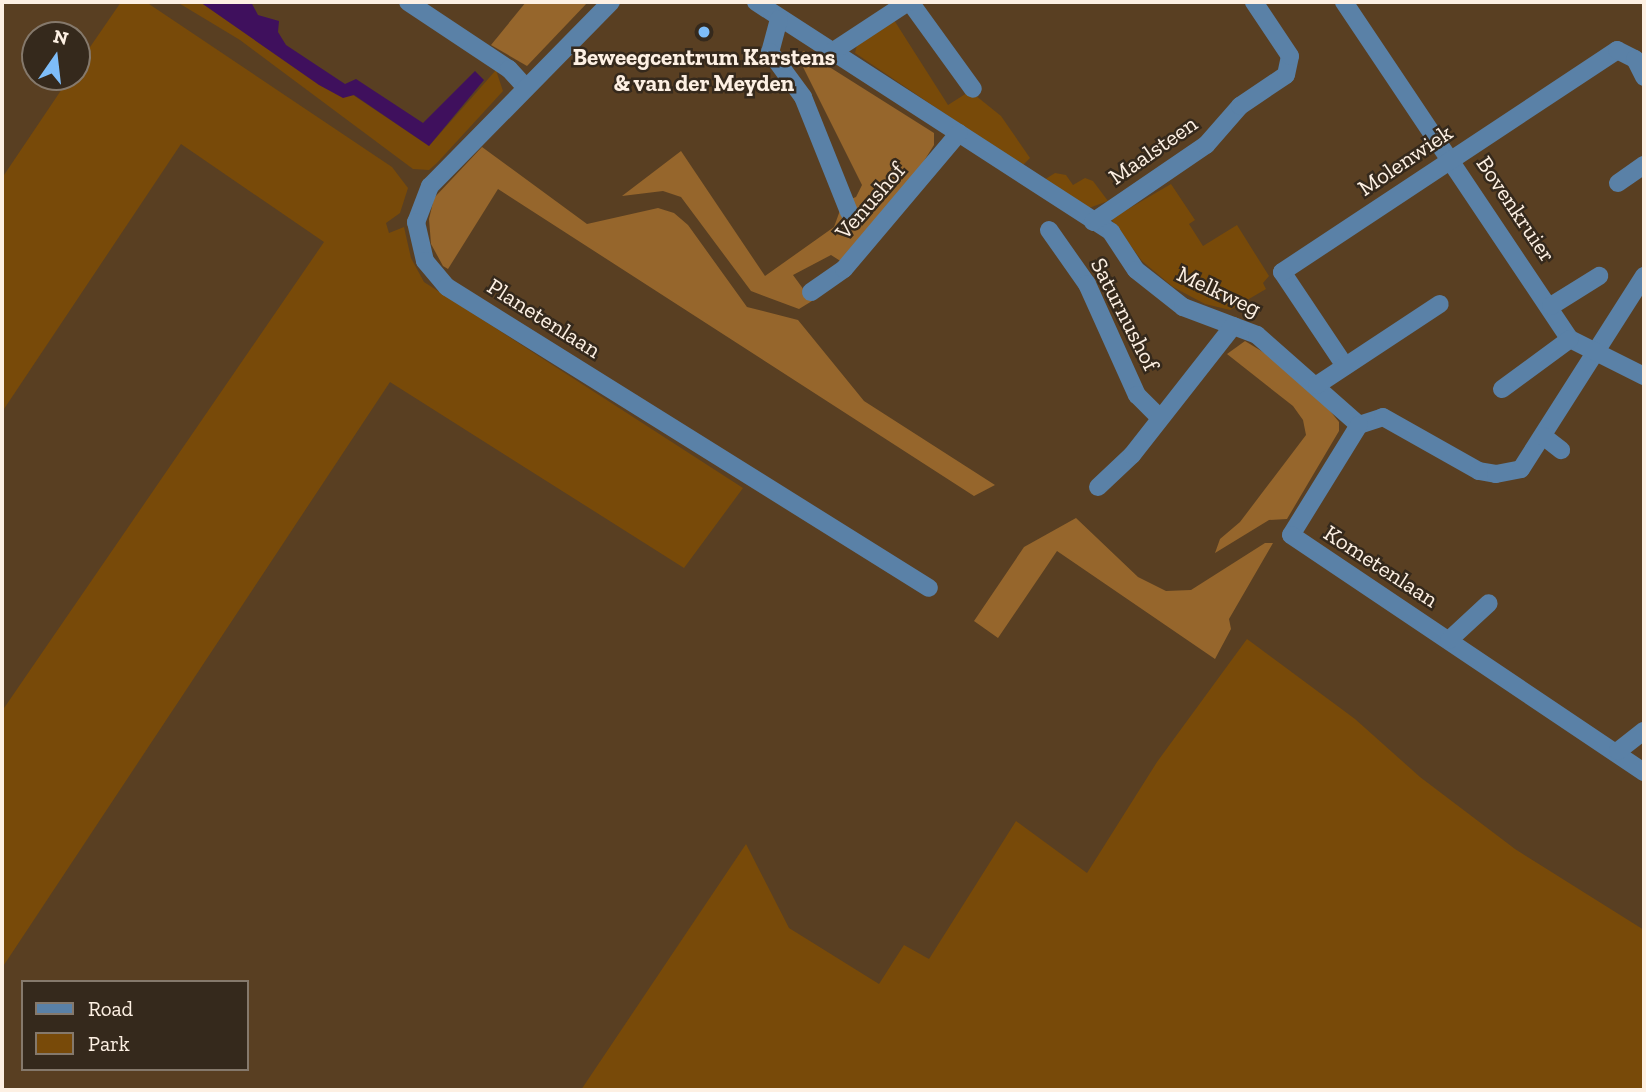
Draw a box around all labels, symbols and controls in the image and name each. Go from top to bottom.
north arrow [21,21,91,91]
text: N [51,24,71,50]
marker: Beweegcentrum Karstens & van der Meyden [696,24,712,40]
place label: Beweegcentrum Karstens & van der Meyden [573,43,835,97]
street label: Maalsteen [1103,110,1203,190]
street label: Molenwiek [1352,118,1458,202]
street label: Bovenkruier [1470,151,1562,267]
street label: Venushof [829,157,911,245]
street label: Saturnushof [1085,253,1165,375]
street label: Melkweg [1173,260,1265,322]
street label: Planetenlaan [482,272,606,364]
street label: Kometenlaan [1319,519,1443,613]
legend [21,980,248,1071]
text: Road [88,996,133,1021]
text: Park [88,1031,130,1056]

